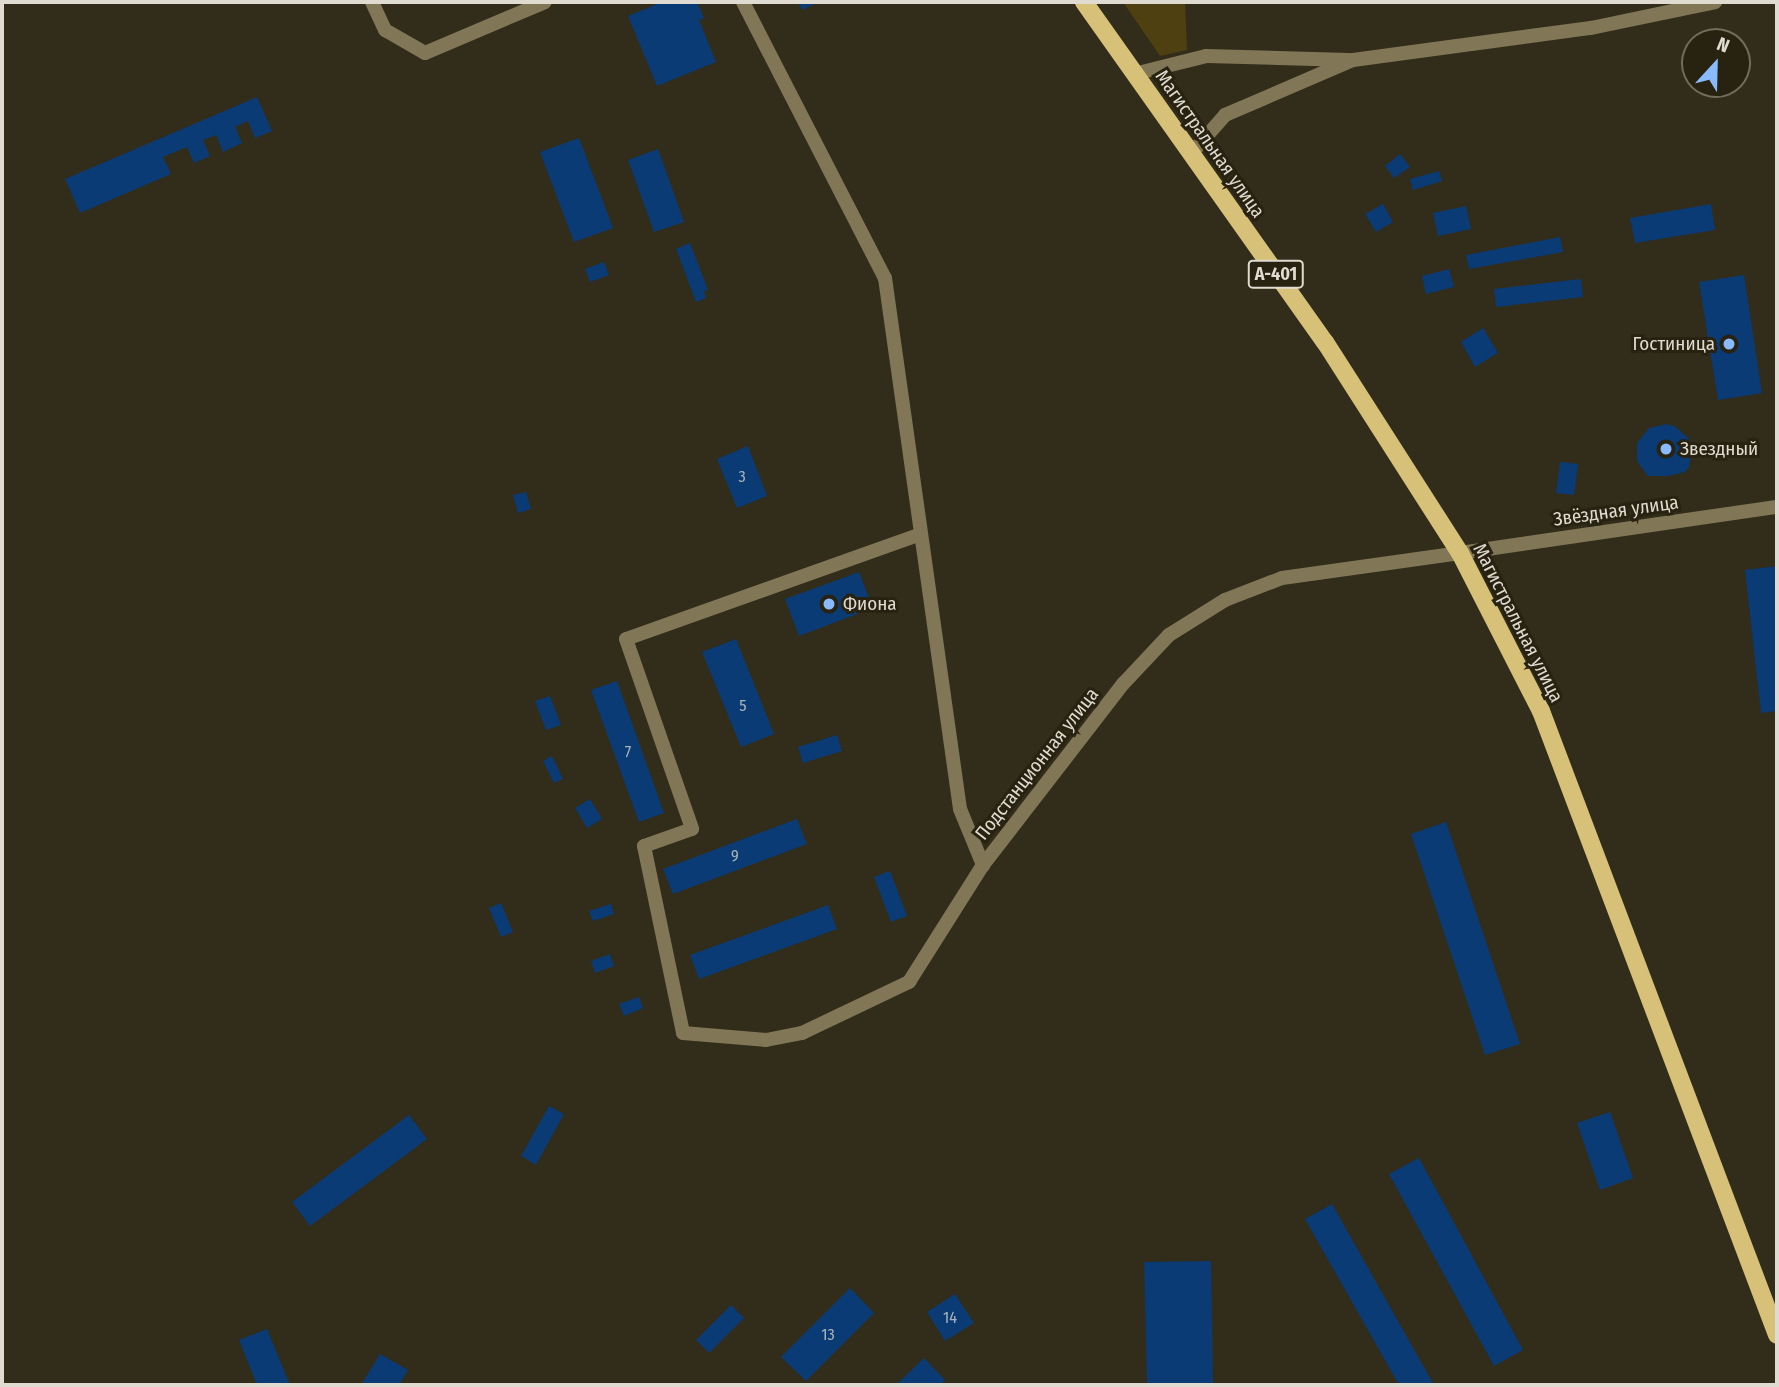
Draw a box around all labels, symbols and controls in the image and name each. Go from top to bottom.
north arrow [1681,28,1751,98]
text: N [1714,32,1733,58]
street label: Магистральная улица [1150,66,1270,222]
road number: А-401 [1246,260,1306,288]
place label: Гостиница [1632,333,1715,355]
marker: Гостиница [1721,336,1737,352]
place label: Звездный [1680,438,1758,460]
marker: Звездный [1658,441,1674,457]
house number: 3 [738,467,746,487]
street label: Звёздная улица [1552,491,1680,531]
street label: Магистральная улица [1468,540,1568,706]
place label: Фиона [843,593,897,615]
marker: Фиона [821,596,837,612]
street label: Подстанционная улица [971,683,1103,845]
house number: 5 [739,696,747,716]
house number: 7 [625,742,631,762]
house number: 9 [731,846,739,866]
house number: 14 [943,1308,957,1328]
house number: 13 [821,1325,835,1345]

